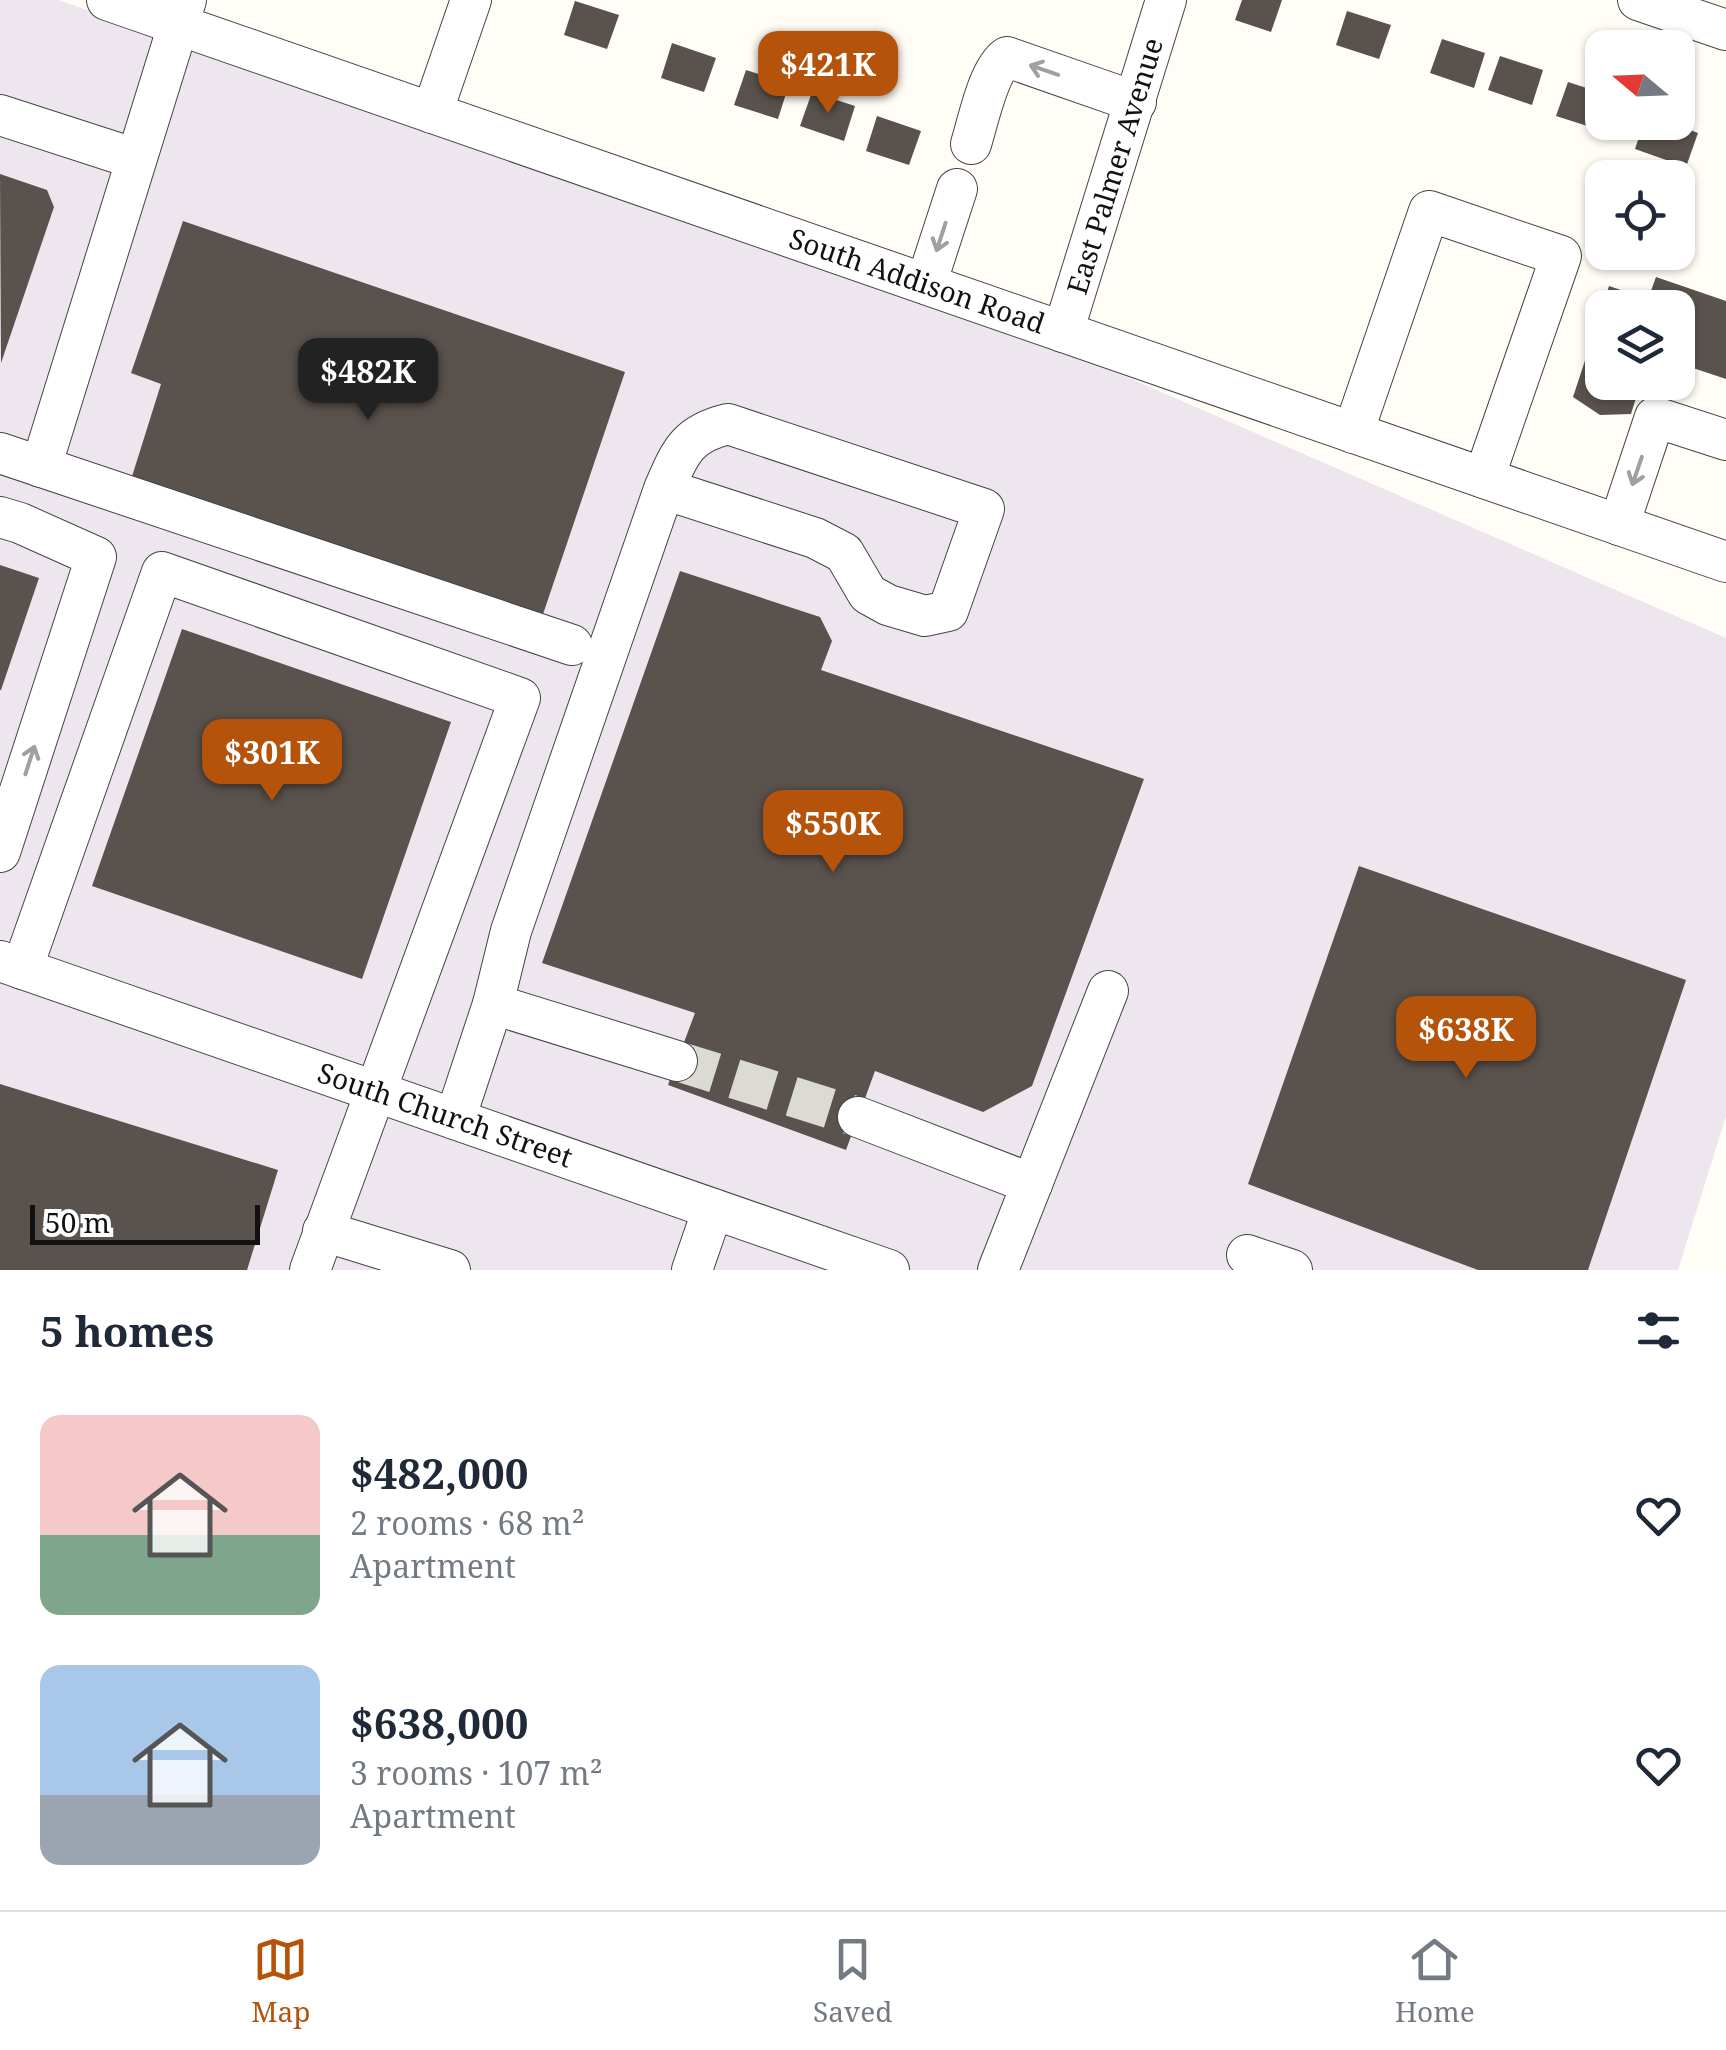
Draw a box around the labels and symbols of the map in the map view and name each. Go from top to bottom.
north arrow [1585,30,1695,140]
pin: $421K [758,31,898,116]
street label: East Palmer Avenue [1057,33,1171,299]
one-way arrow [1029,60,1060,78]
street label: South Addison Road [784,218,1050,342]
one-way arrow [931,221,949,252]
pin: $482K [298,338,438,423]
one-way arrow [1627,454,1645,485]
pin: $301K [202,719,342,804]
one-way arrow [22,744,40,776]
pin: $550K [763,790,903,875]
pin: $638K [1396,996,1536,1081]
street label: South Church Street [313,1053,578,1176]
scale bar [30,1200,260,1244]

